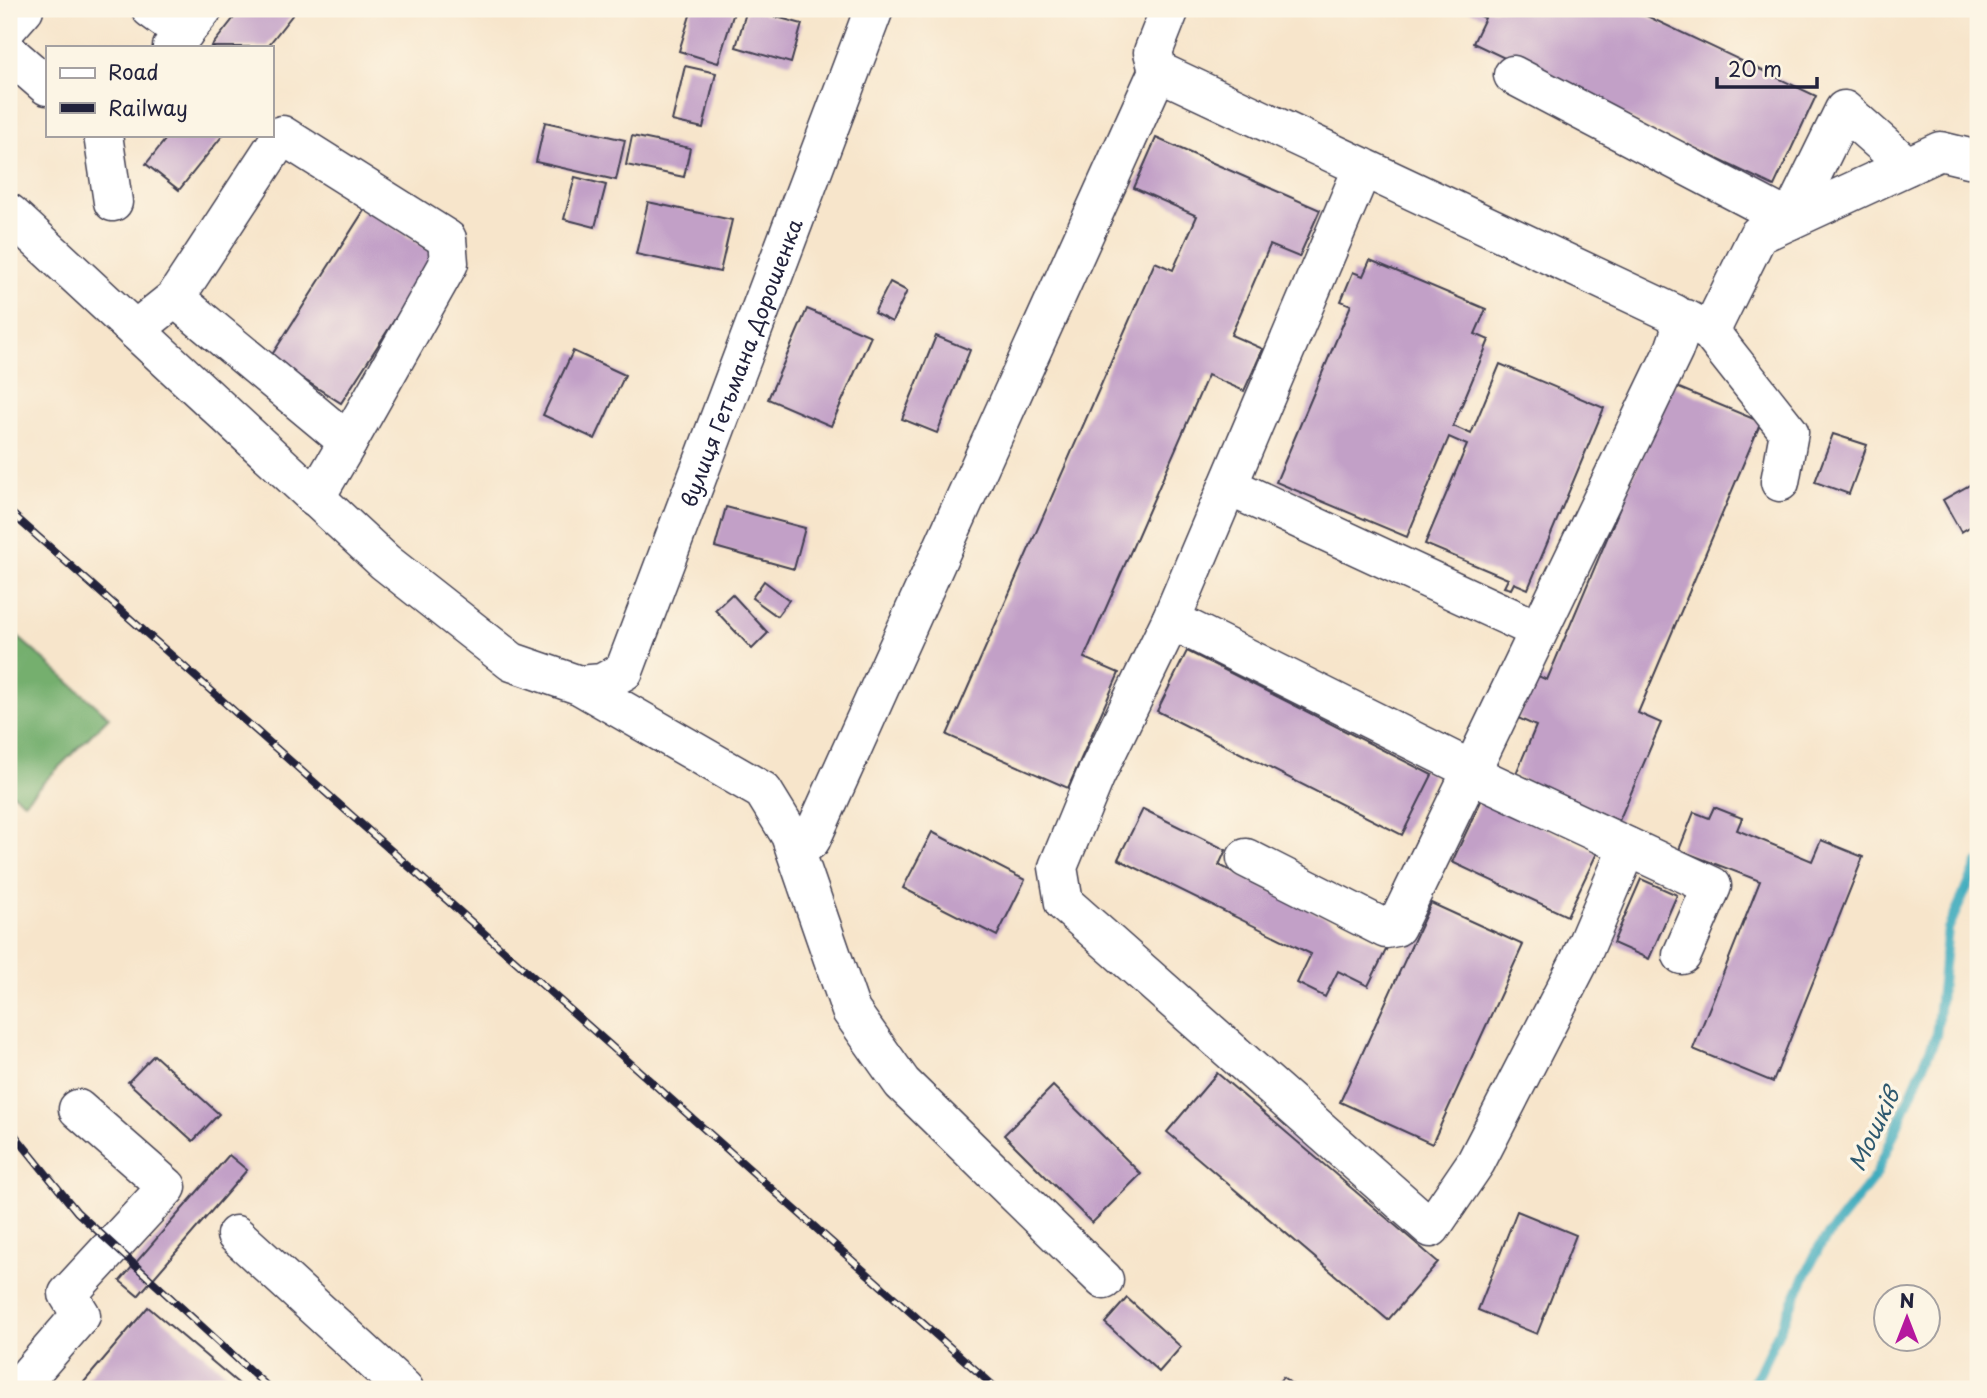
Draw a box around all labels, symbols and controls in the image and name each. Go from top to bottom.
legend [46,46,273,136]
scale bar [1717,46,1817,90]
text: 20 m [1728,52,1782,84]
text: Road [108,55,159,87]
text: Railway [108,91,188,123]
street label: вулиця Гетьмана Дорошенка [672,214,810,511]
water label: Мошків [1838,1078,1909,1176]
north arrow [1871,1282,1941,1352]
text: N [1899,1286,1915,1314]

